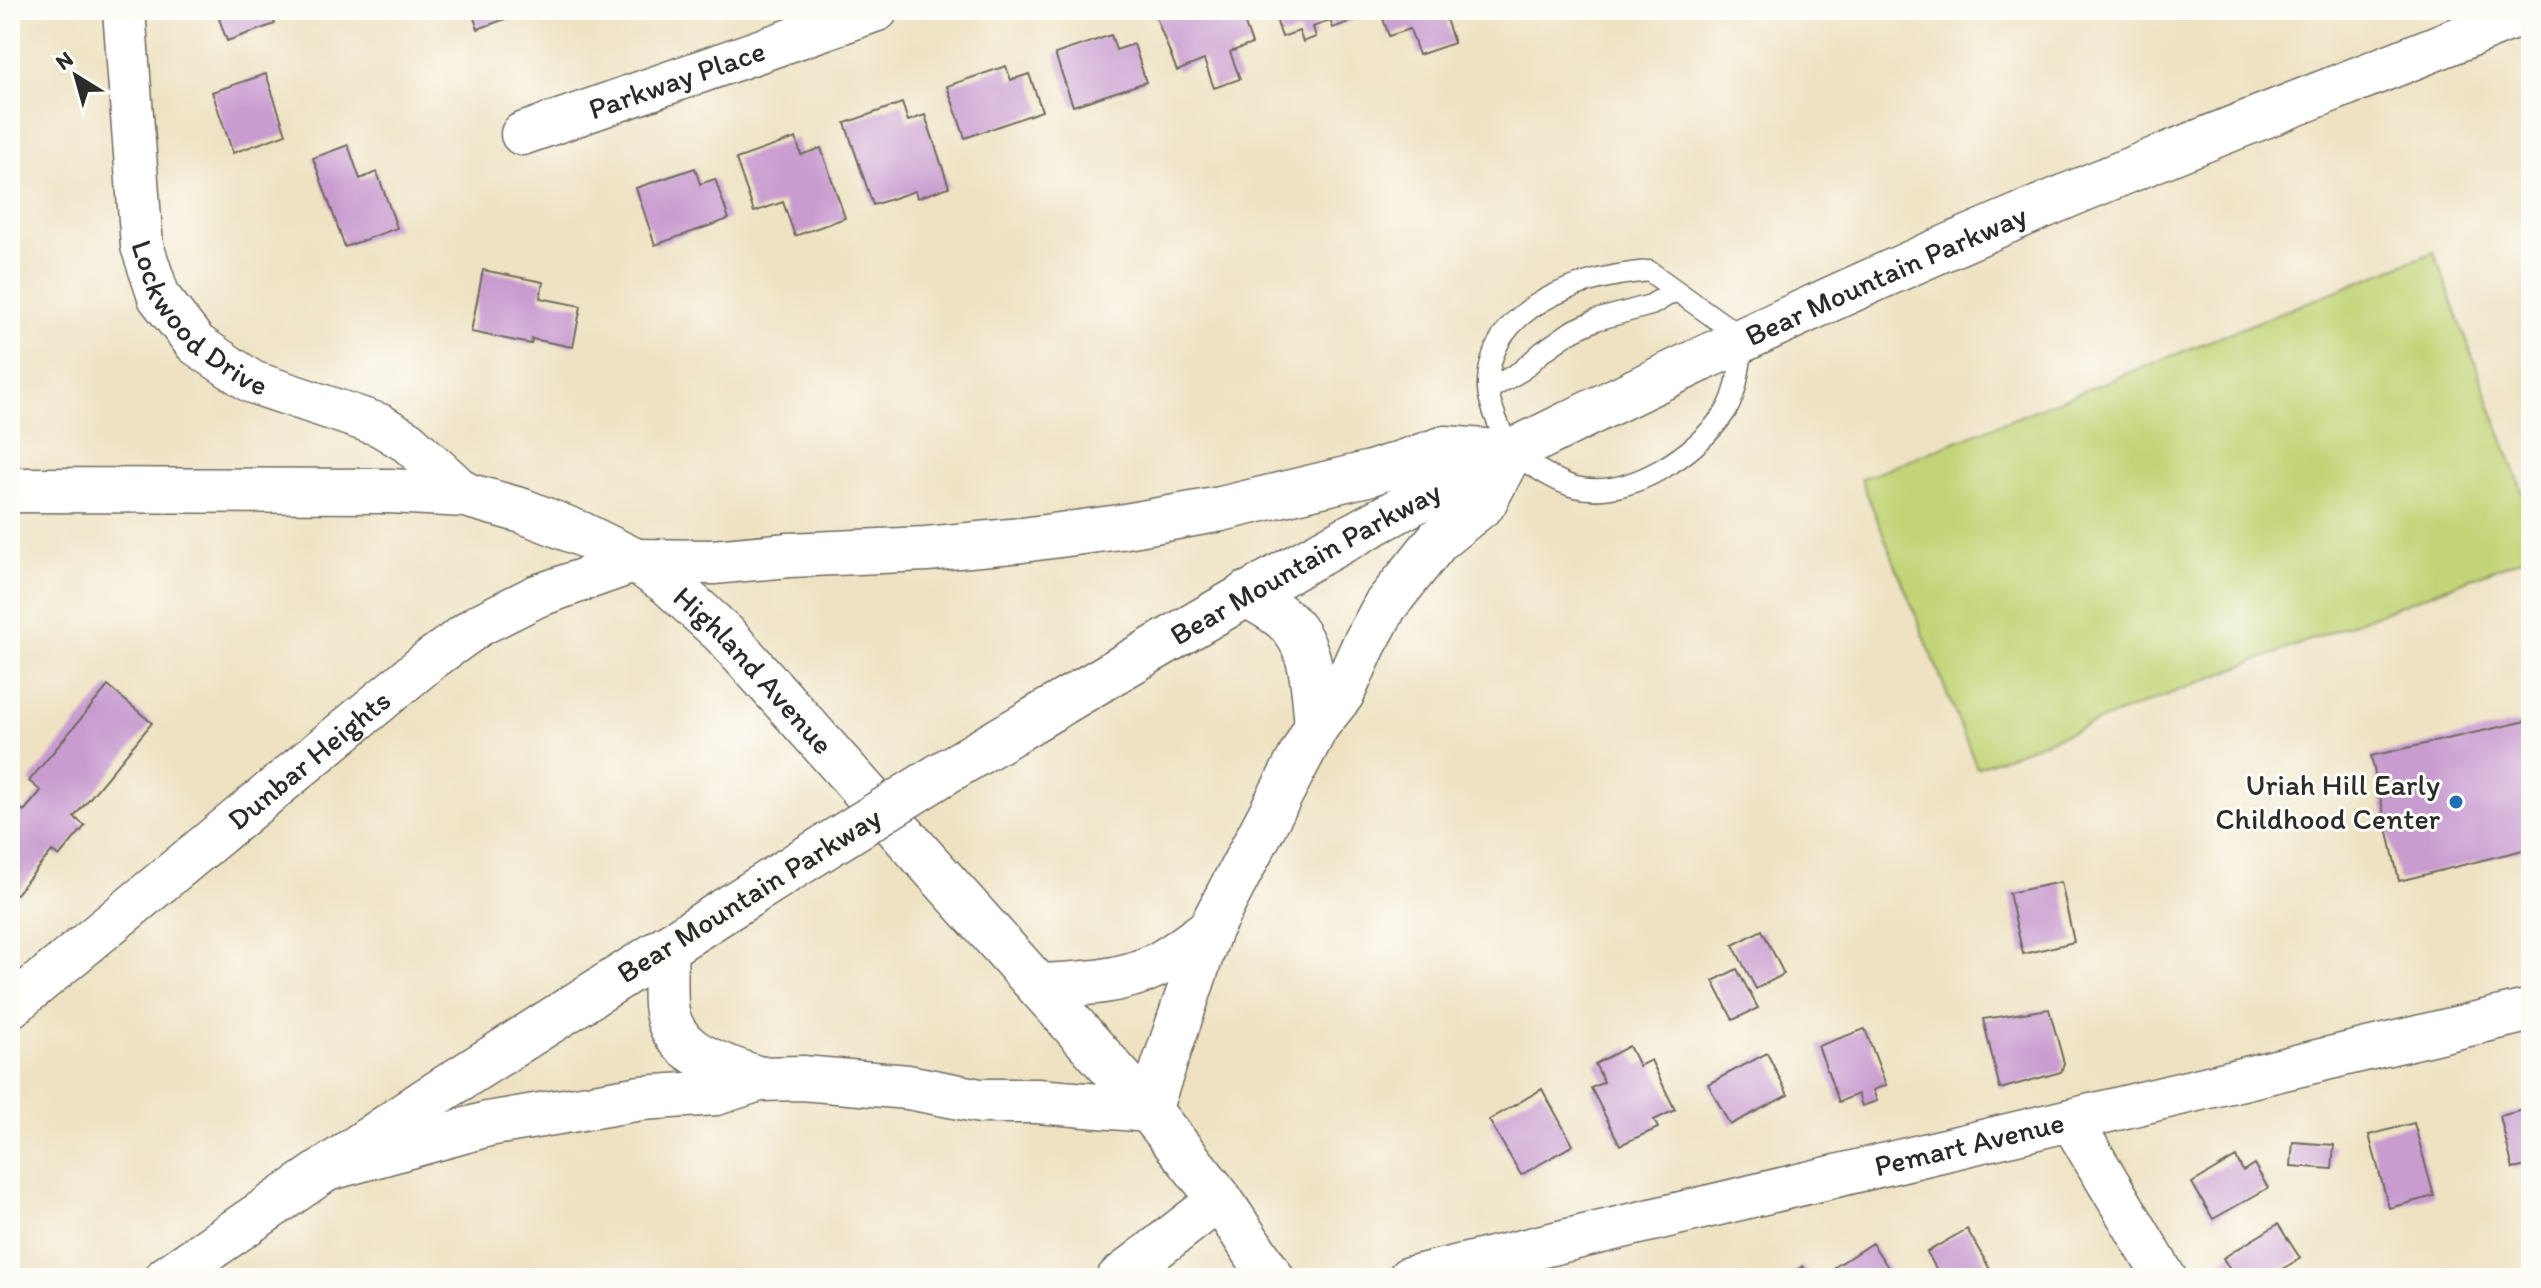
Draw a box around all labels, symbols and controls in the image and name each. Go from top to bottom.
street label: Parkway Place [583,32,770,127]
north arrow [36,36,116,116]
text: N [50,45,78,76]
street label: Bear Mountain Parkway [1739,196,2032,354]
street label: Lockwood Drive [123,235,272,404]
street label: Bear Mountain Parkway [1163,472,1447,653]
street label: Highland Avenue [666,578,842,762]
street label: Dunbar Heights [220,681,398,838]
place label: Uriah Hill Early Childhood Center [2215,766,2441,837]
marker: Uriah Hill Early Childhood Center [2447,793,2465,811]
street label: Bear Mountain Parkway [610,798,888,991]
street label: Pemart Avenue [1871,1103,2068,1184]

